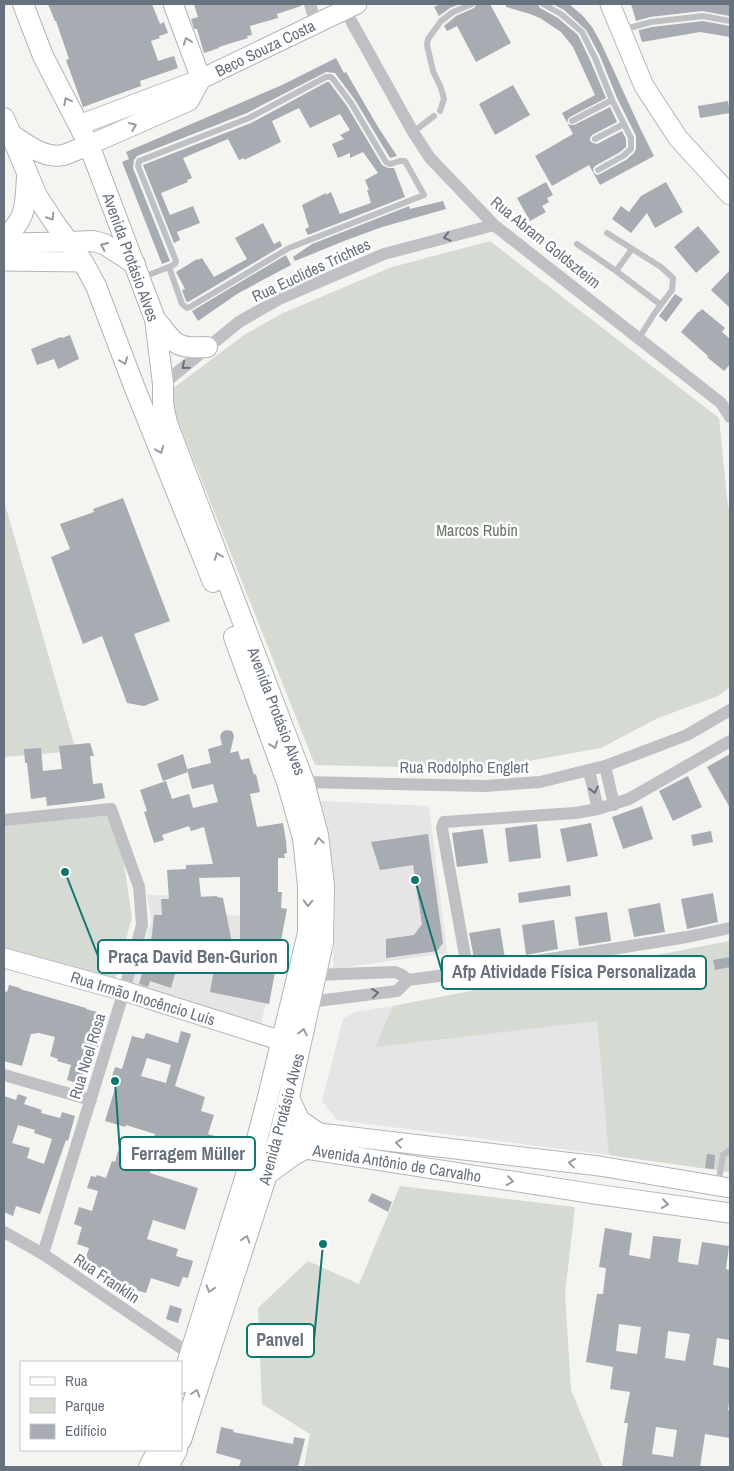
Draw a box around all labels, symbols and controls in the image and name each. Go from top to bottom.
street label: Beco Souza Costa [211,14,319,82]
one-way arrow [183,38,193,46]
one-way arrow [63,98,73,107]
one-way arrow [128,121,137,132]
street label: Avenida Protásio Alves [97,189,165,324]
street label: Rua Abram Goldszteim [486,191,606,293]
one-way arrow [45,212,54,221]
one-way arrow [443,232,451,242]
street label: Rua Euclides Trichtes [248,233,374,307]
one-way arrow [101,242,110,252]
one-way arrow [118,356,129,365]
one-way arrow [182,360,191,368]
one-way arrow [154,445,164,454]
park label: Marcos Rubin [436,519,518,541]
one-way arrow [214,552,224,561]
street label: Avenida Protásio Alves [242,643,312,778]
one-way arrow [268,741,278,749]
street label: Rua Rodolpho Englert [399,756,529,778]
one-way arrow [588,786,598,794]
one-way arrow [314,837,325,845]
one-way arrow [303,900,313,907]
callout: Praça David Ben-Gurion [98,940,288,973]
text: Praça David Ben-Gurion [108,944,278,969]
callout: Afp Atividade Física Personalizada [442,956,706,989]
text: Afp Atividade Física Personalizada [452,959,697,984]
street label: Rua Irmão Inocêncio Luís [68,966,218,1030]
one-way arrow [372,988,380,999]
street label: Rua Noel Rosa [63,1010,111,1102]
one-way arrow [297,1027,308,1036]
street label: Avenida Protásio Alves [253,1051,309,1188]
callout: Ferragem Müller [120,1137,255,1170]
one-way arrow [394,1138,402,1149]
street label: Avenida Antônio de Carvalho [310,1139,483,1187]
text: Ferragem Müller [131,1141,245,1166]
one-way arrow [568,1158,576,1169]
one-way arrow [507,1175,515,1186]
one-way arrow [661,1198,669,1209]
one-way arrow [241,1235,251,1243]
street label: Rua Franklin [70,1248,144,1308]
one-way arrow [206,1285,216,1293]
callout: Panvel [247,1324,314,1357]
text: Panvel [256,1327,304,1352]
legend [20,1361,182,1451]
text: Rua [65,1370,88,1391]
one-way arrow [191,1390,201,1398]
text: Parque [65,1395,105,1416]
text: Edifício [65,1420,107,1441]

